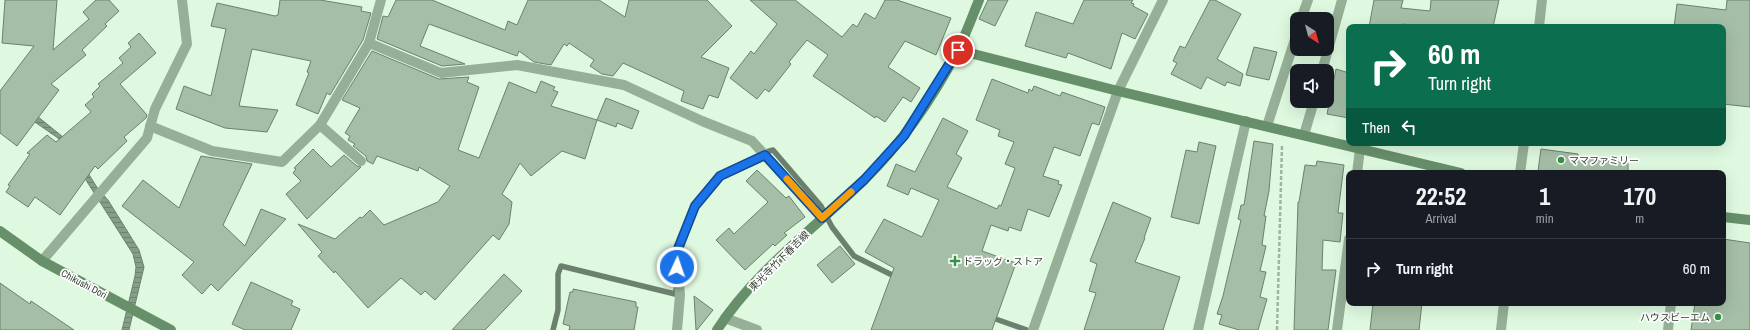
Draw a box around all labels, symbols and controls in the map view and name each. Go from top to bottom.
north arrow [1290,12,1334,56]
map controls [1290,12,1334,108]
pin [941,33,975,67]
text: 60 m [1428,35,1480,73]
icon: arrive [947,39,969,61]
icon: right [1362,40,1414,92]
button: sound [1290,64,1334,108]
text: Turn right [1428,71,1491,96]
icon: left [1398,116,1420,138]
text: Then [1362,117,1390,138]
place label: ママファミリー [1569,154,1639,167]
marker: ママファミリー [1556,155,1566,165]
text: 22:52 [1416,180,1466,212]
text: 1 [1539,180,1550,212]
text: 170 [1623,180,1656,212]
text: Arrival [1426,210,1456,227]
text: min [1536,210,1554,227]
text: m [1635,210,1644,227]
street label: 東光寺竹下春吉線 [746,228,812,294]
position arrow [656,246,698,288]
place label: ドラッグ・ストア [963,255,1043,268]
marker: ドラッグ・ストア [950,256,960,266]
icon: right [1362,258,1384,280]
text: Turn right [1396,258,1453,279]
text: 60 m [1683,258,1710,279]
street label: Chikushi Dori [59,266,109,302]
place label: ハウスビーエム [1640,311,1710,324]
marker: ハウスビーエム [1713,312,1723,322]

